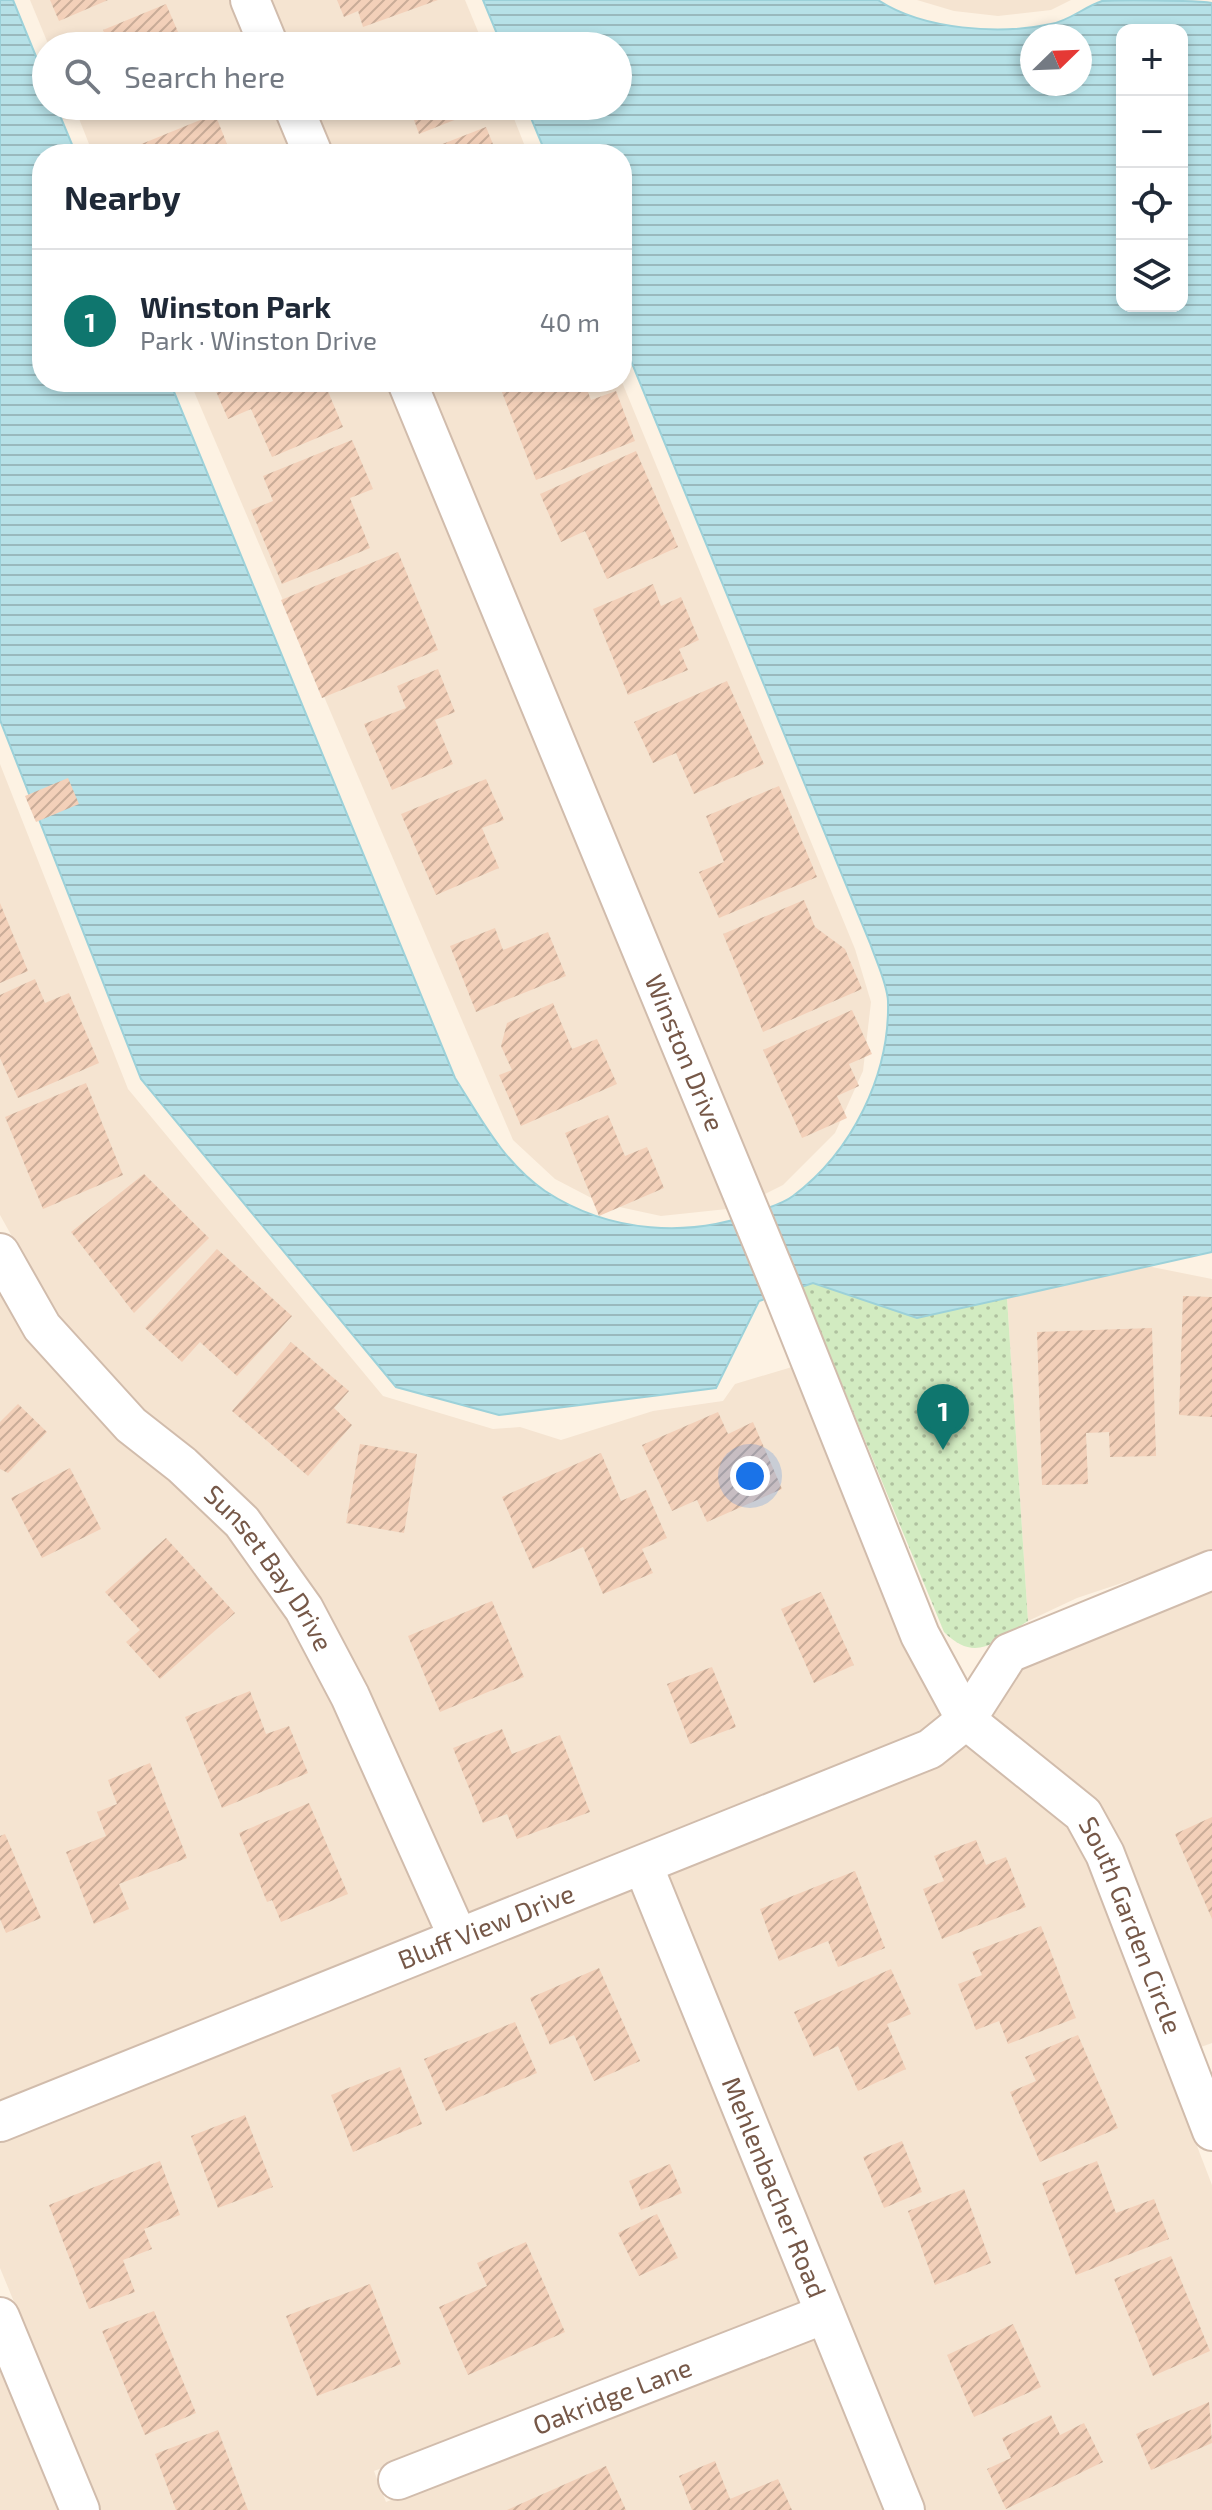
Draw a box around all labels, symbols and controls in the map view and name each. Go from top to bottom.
north arrow [1020,24,1092,96]
map controls [1116,24,1188,312]
button: + [1116,24,1188,96]
search box [32,32,632,120]
icon: search [60,54,104,98]
text: Search here [124,58,285,94]
button: − [1116,96,1188,168]
button: locate [1116,168,1188,240]
text: Nearby [64,176,181,217]
button: layers [1116,240,1188,312]
text: Winston Park [140,288,331,324]
text: 1 [84,306,96,337]
text: 40 m [540,306,600,337]
text: Park · Winston Drive [140,324,377,355]
street label: Winston Drive [639,969,732,1135]
pin: 1 [917,1384,969,1450]
your location [730,1456,770,1496]
street label: Sunset Bay Drive [199,1478,340,1656]
street label: South Garden Circle [1073,1811,1190,2038]
street label: Bluff View Drive [393,1876,578,1975]
street label: Mehlenbacher Road [717,2072,834,2302]
street label: Oakridge Lane [528,2350,696,2440]

